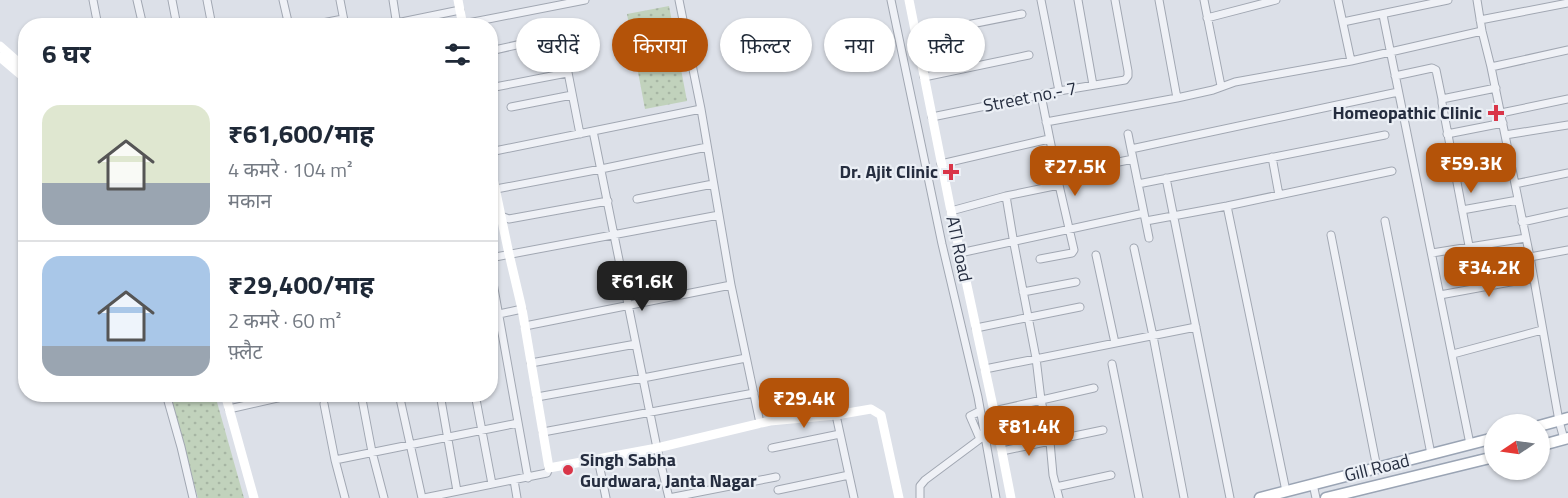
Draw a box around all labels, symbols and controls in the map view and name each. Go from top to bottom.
chip: खरीदें [516,18,600,72]
chip: किराया [612,18,708,72]
chip: फ़िल्टर [720,18,812,72]
chip: नया [824,18,895,72]
chip: फ़्लैट [907,18,985,72]
text: 6 घर [42,34,91,73]
icon: filters [441,38,474,71]
street label: Street no.- 7 [981,74,1079,119]
place label: Homeopathic Clinic [1332,99,1482,126]
marker: Homeopathic Clinic [1487,104,1505,122]
text: ₹61,600/माह [228,114,374,153]
icon: home [90,129,162,201]
pin: ₹59.3K [1422,143,1520,194]
pin: ₹27.5K [1026,146,1124,197]
text: ₹59.3K [1440,147,1502,178]
text: ₹27.5K [1044,150,1106,181]
text: 4 कमरे · 104 m² [228,154,353,185]
place label: Dr. Ajit Clinic [840,158,938,185]
marker: Dr. Ajit Clinic [942,163,960,181]
text: मकान [228,185,272,216]
street label: ATI Road [939,213,980,284]
pin: ₹34.2K [1440,247,1538,298]
text: ₹34.2K [1458,251,1520,282]
pin: ₹61.6K [593,261,691,312]
text: ₹29,400/माह [228,265,374,304]
text: ₹61.6K [611,265,673,296]
icon: home [90,280,162,352]
text: 2 कमरे · 60 m² [228,305,341,336]
text: फ़्लैट [228,336,263,367]
pin: ₹29.4K [755,378,853,429]
text: ₹29.4K [773,382,835,413]
pin: ₹81.4K [980,406,1078,457]
text: ₹81.4K [998,410,1060,441]
north arrow [1484,414,1550,480]
map controls [1484,414,1550,480]
place label: Singh Sabha Gurdwara, Janta Nagar [580,446,757,494]
street label: Gill Road [1341,446,1412,489]
marker: Singh Sabha Gurdwara, Janta Nagar [561,463,575,477]

